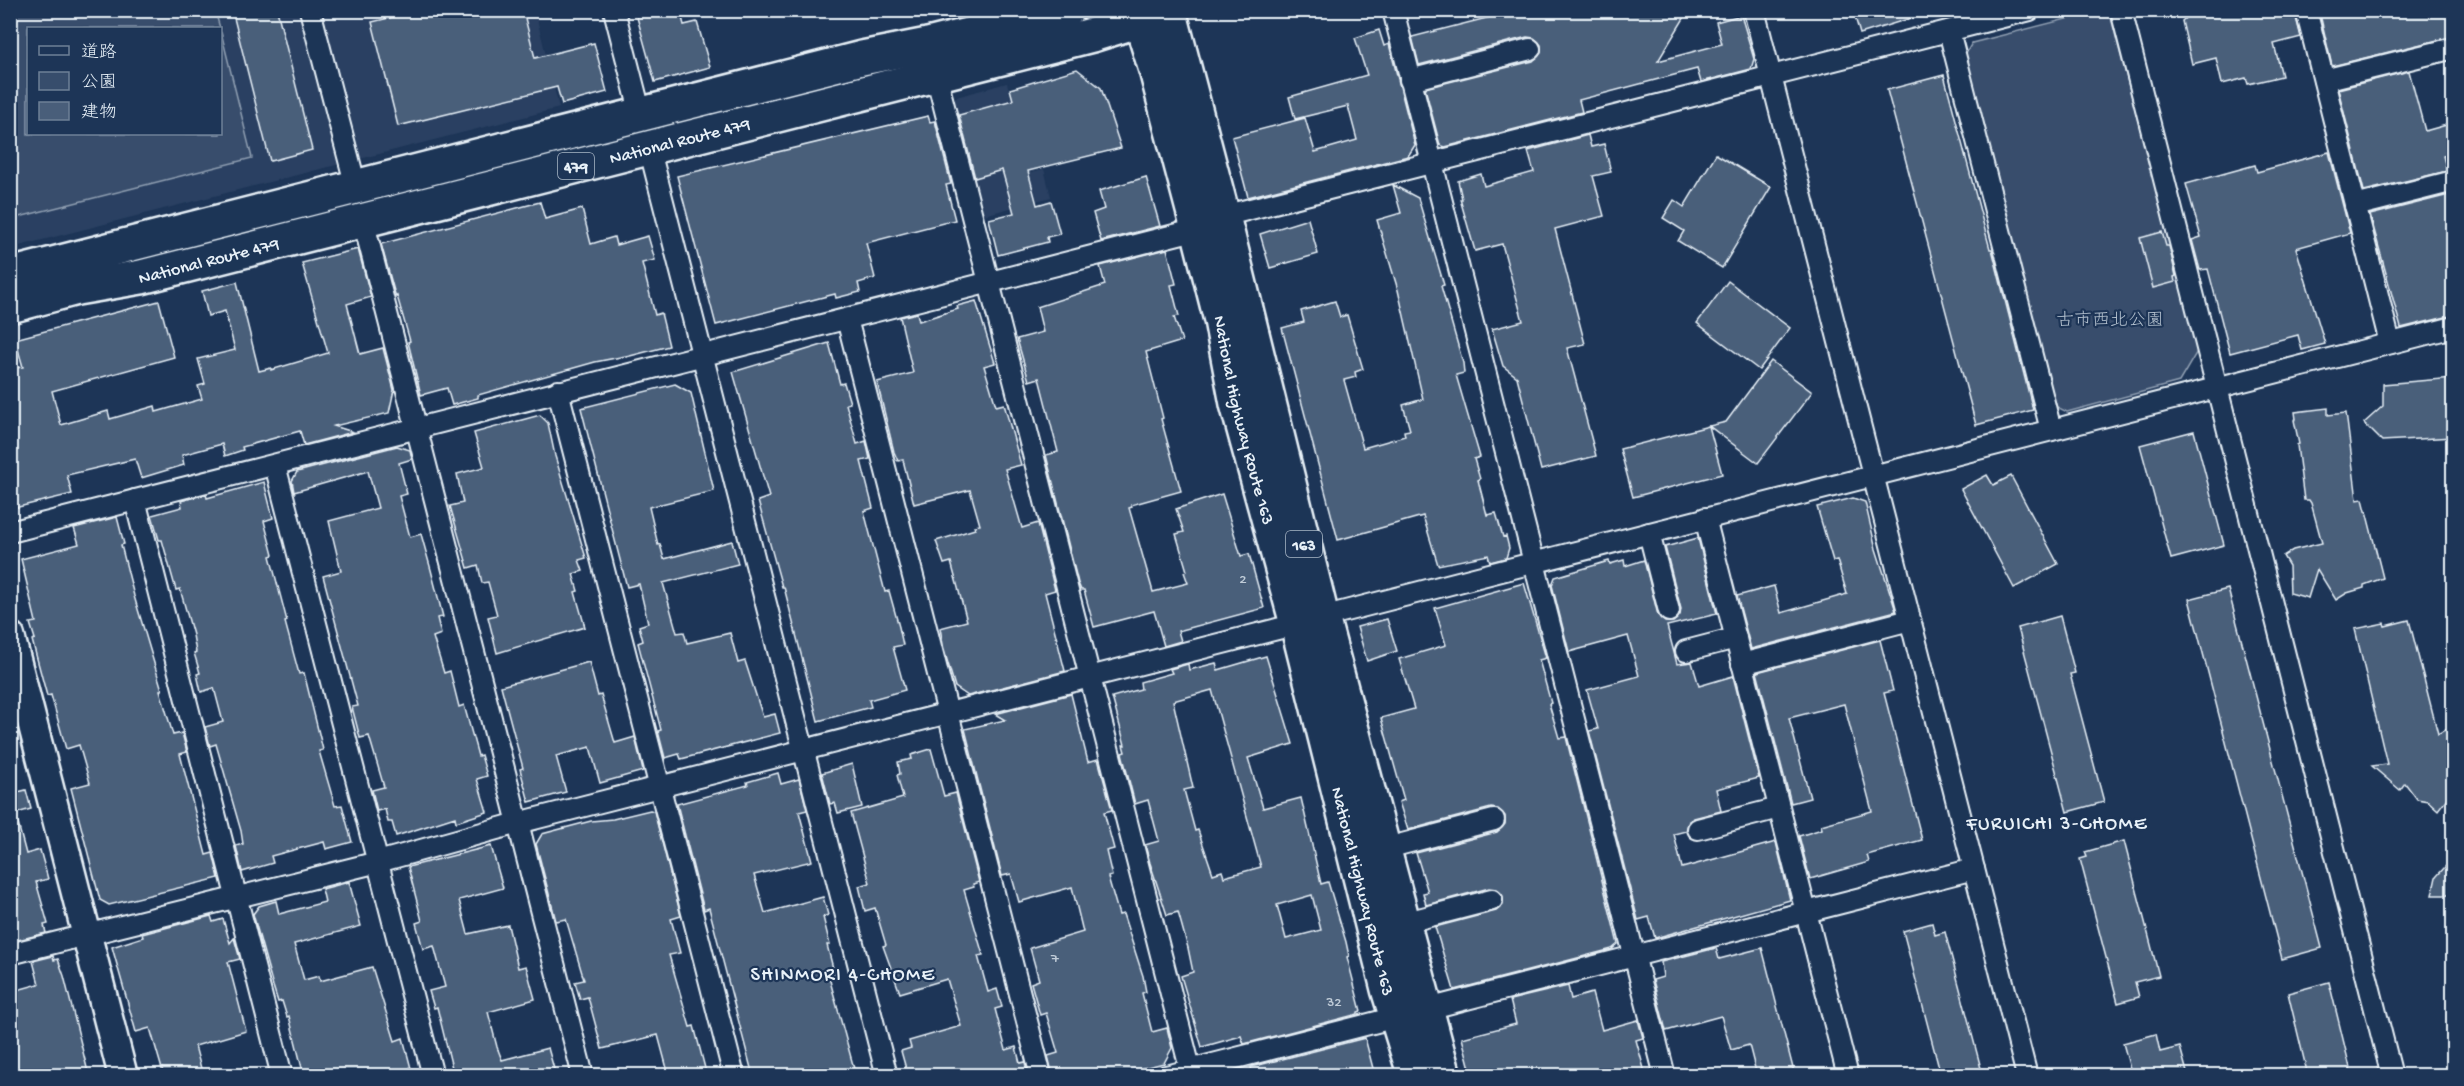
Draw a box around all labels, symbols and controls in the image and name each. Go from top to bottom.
legend [27,27,222,135]
text: 道路 [81,42,117,64]
text: 公園 [81,73,117,94]
text: 建物 [81,102,117,124]
street label: National Route 479 [608,114,753,170]
road number: 479 [558,153,594,179]
street label: National Route 479 [137,234,282,290]
park label: 古市西北公園 [2056,310,2164,332]
street label: National Highway Route 163 [1207,314,1277,527]
road number: 163 [1286,531,1322,557]
house number: 2 [1239,571,1247,589]
street label: National Highway Route 163 [1325,785,1397,999]
district label: FURUICHI 3-CHOME [1965,814,2148,837]
house number: 7 [1050,950,1060,968]
district label: SHINMORI 4-CHOME [751,965,935,988]
house number: 32 [1325,994,1342,1012]

